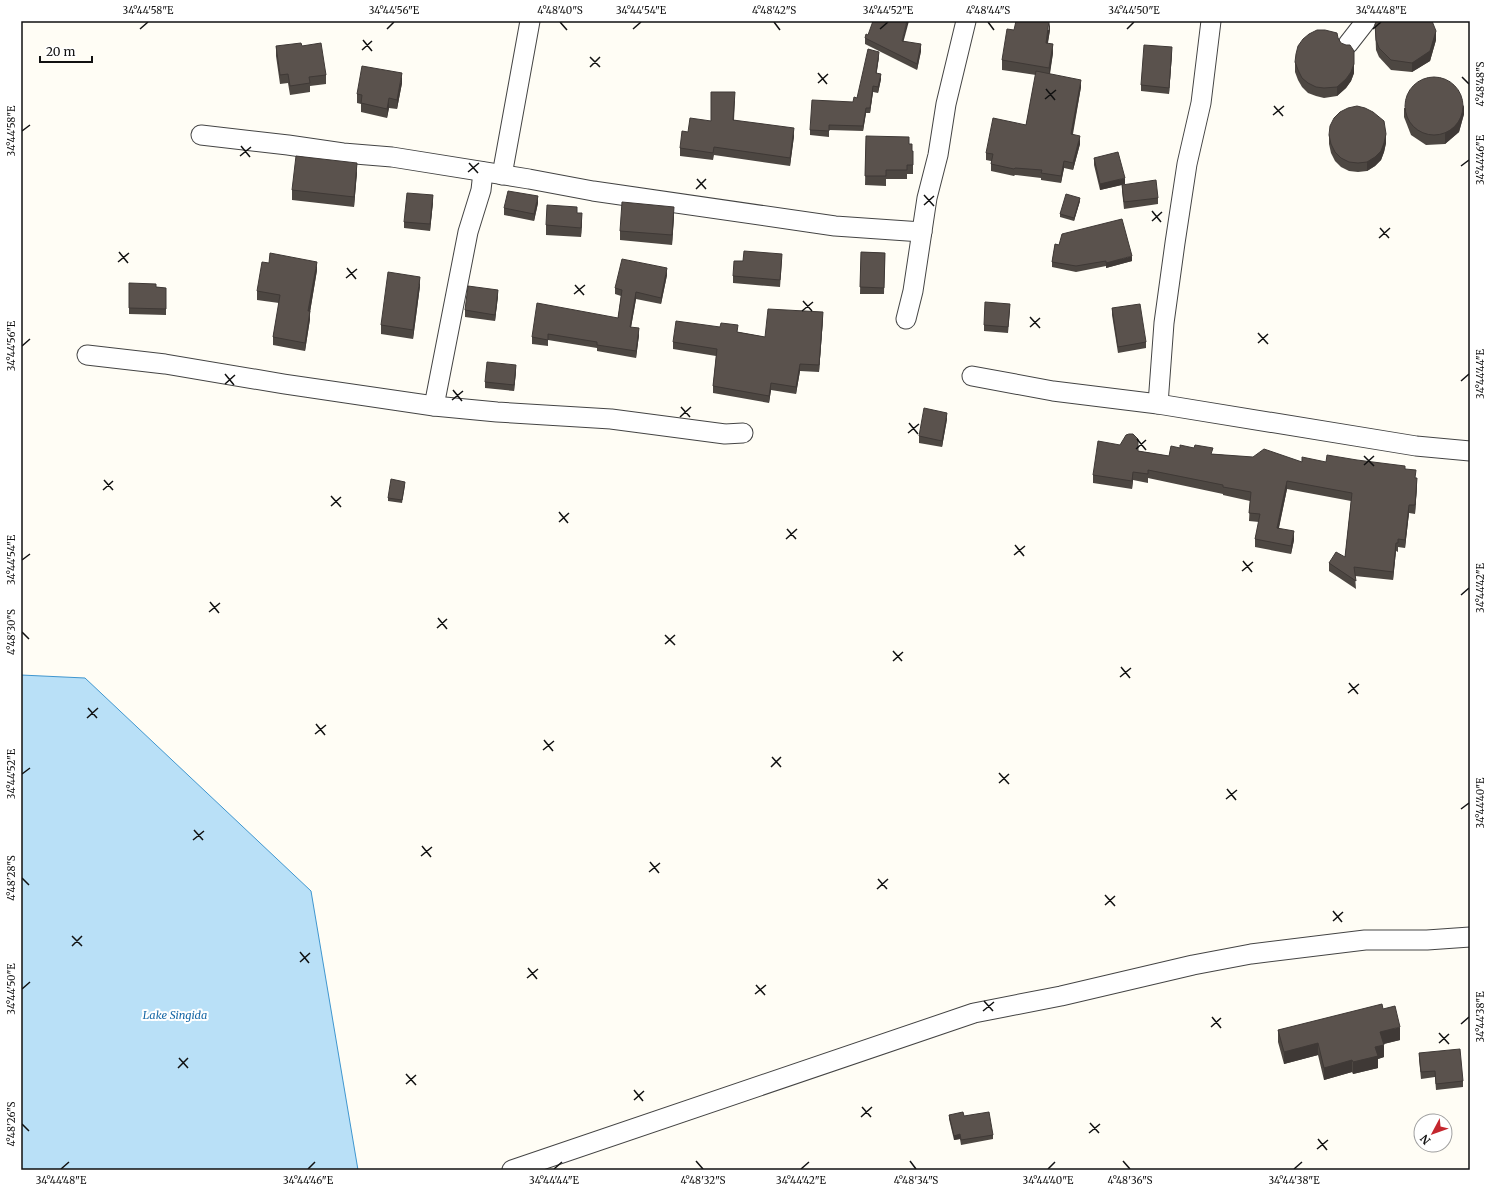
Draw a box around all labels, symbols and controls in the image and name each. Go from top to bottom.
text: 34°44'58"E [123,4,174,17]
text: 34°44'56"E [369,4,420,17]
text: 4°48'40"S [537,4,583,17]
text: 34°44'54"E [616,4,667,17]
text: 4°48'42"S [752,4,796,17]
text: 34°44'52"E [863,4,914,17]
text: 4°48'44"S [966,4,1010,17]
text: 34°44'50"E [1108,4,1160,17]
text: 34°44'48"E [1356,4,1407,17]
scale bar [40,38,92,64]
text: 20 m [46,44,75,59]
text: 4°48'48"S [1474,62,1487,106]
text: 34°44'58"E [5,105,18,156]
text: 34°44'46"E [1474,134,1487,185]
text: 34°44'56"E [5,320,18,371]
text: 34°44'44"E [1474,348,1487,399]
text: 34°44'54"E [5,534,18,585]
text: 34°44'42"E [1474,562,1487,613]
text: 4°48'30"S [5,609,18,655]
text: 34°44'52"E [5,748,18,799]
text: 34°44'40"E [1474,777,1487,828]
text: 4°48'28"S [5,855,18,901]
text: 34°44'50"E [5,963,18,1015]
text: 34°44'38"E [1474,991,1487,1043]
water label: Lake Singida [143,1008,207,1022]
text: 4°48'26"S [5,1101,18,1147]
north arrow [1413,1113,1453,1153]
text: N [1417,1131,1434,1147]
text: 34°44'48"E [36,1174,87,1187]
text: 34°44'46"E [283,1174,334,1187]
text: 34°44'44"E [529,1174,580,1187]
text: 4°48'32"S [681,1174,726,1187]
text: 34°44'42"E [776,1174,827,1187]
text: 4°48'34"S [894,1174,938,1187]
text: 34°44'40"E [1023,1174,1074,1187]
text: 4°48'36"S [1108,1174,1153,1187]
text: 34°44'38"E [1269,1174,1320,1187]

